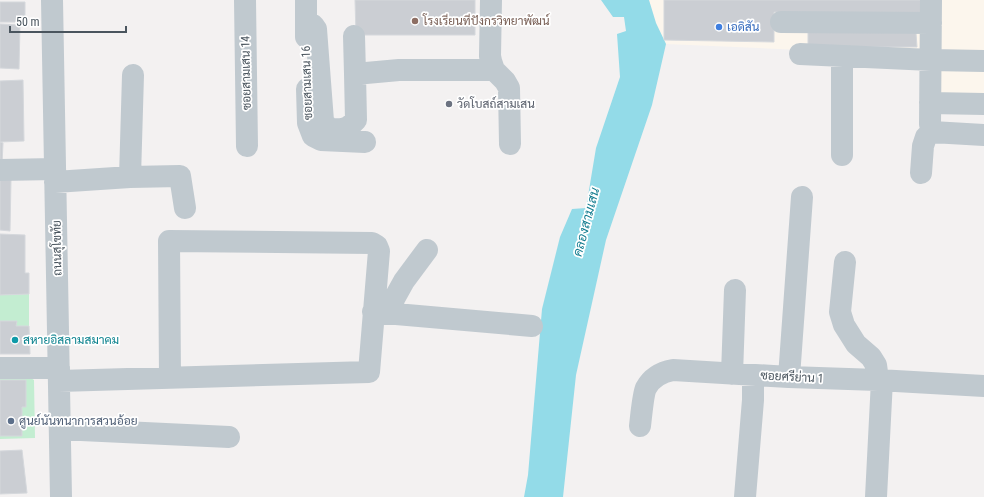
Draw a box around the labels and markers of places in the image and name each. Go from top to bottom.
place label: โรงเรียนทีปังกรวิทยาพัฒน์ [422,13,550,28]
marker: โรงเรียนทีปังกรวิทยาพัฒน์ [410,16,420,26]
place label: เอดิสัน [727,20,760,34]
marker: เอดิสัน [714,22,724,32]
place label: วัดโบสถ์สามเสน [457,96,535,111]
marker: วัดโบสถ์สามเสน [444,99,454,109]
place label: สหายอิสลามสมาคม [23,333,119,347]
marker: สหายอิสลามสมาคม [10,335,20,345]
place label: ศูนย์นันทนาการสวนอ้อย [19,413,138,429]
marker: ศูนย์นันทนาการสวนอ้อย [6,416,16,426]

